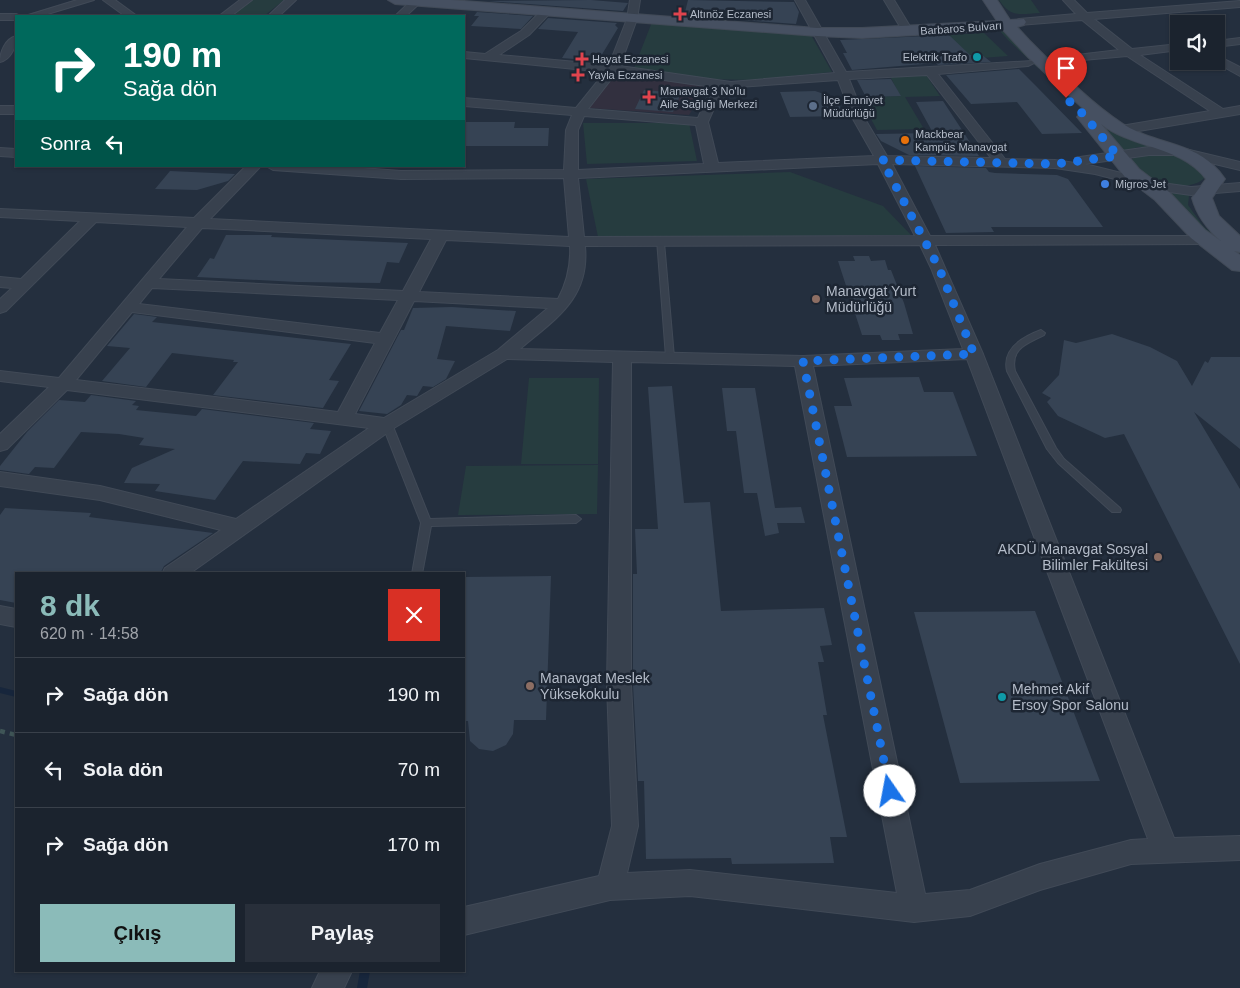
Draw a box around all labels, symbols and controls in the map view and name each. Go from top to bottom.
marker: Altınöz Eczanesi [674,8,686,20]
place label: Altınöz Eczanesi [690,8,771,20]
map controls [1170,15,1225,70]
button: sound [1170,15,1225,70]
street label: Barbaros Bulvarı [920,19,1002,37]
icon: right [40,35,105,100]
text: 190 m [123,35,222,74]
pin [1045,47,1087,98]
place label: Elektrik Trafo [903,51,967,63]
marker: Elektrik Trafo [971,51,983,63]
marker: Hayat Eczanesi [576,53,588,65]
place label: Hayat Eczanesi [592,53,668,65]
icon: arrive [1052,54,1080,82]
marker: Yayla Eczanesi [572,69,584,81]
place label: Yayla Eczanesi [588,69,662,81]
text: Sağa dön [123,76,217,101]
place label: Manavgat 3 No'lu Aile Sağlığı Merkezi [660,85,757,110]
marker: Manavgat 3 No'lu Aile Sağlığı Merkezi [642,90,656,104]
place label: İlçe Emniyet Müdürlüğü [823,94,883,119]
marker: İlçe Emniyet Müdürlüğü [807,100,819,112]
place label: Mackbear Kampüs Manavgat [915,128,1007,153]
icon: left [101,130,129,158]
text: Sonra [40,133,91,154]
marker: Mackbear Kampüs Manavgat [899,134,911,146]
marker: Migros Jet [1099,178,1111,190]
place label: Migros Jet [1115,178,1166,190]
place label: Manavgat Yurt Müdürlüğü [826,283,916,315]
marker: Manavgat Yurt Müdürlüğü [810,293,822,305]
place label: AKDÜ Manavgat Sosyal Bilimler Fakültesi [998,540,1148,573]
marker: AKDÜ Manavgat Sosyal Bilimler Fakültesi [1152,551,1164,563]
text: 8 dk [40,589,100,622]
button: close [388,589,440,641]
text: 620 m · 14:58 [40,625,139,642]
place label: Manavgat Meslek Yüksekokulu [540,670,651,702]
marker: Manavgat Meslek Yüksekokulu [524,680,536,692]
icon: right [40,681,68,709]
place label: Mehmet Akif Ersoy Spor Salonu [1012,681,1129,713]
text: Sağa dön [83,684,169,705]
text: 190 m [387,684,440,705]
marker: Mehmet Akif Ersoy Spor Salonu [996,691,1008,703]
icon: left [40,756,68,784]
text: Sola dön [83,759,163,780]
text: 70 m [398,759,440,780]
position arrow [863,764,915,816]
icon: right [40,831,68,859]
text: Sağa dön [83,834,169,855]
text: 170 m [387,834,440,855]
button: Çıkış [40,904,235,962]
button: Paylaş [245,904,440,962]

